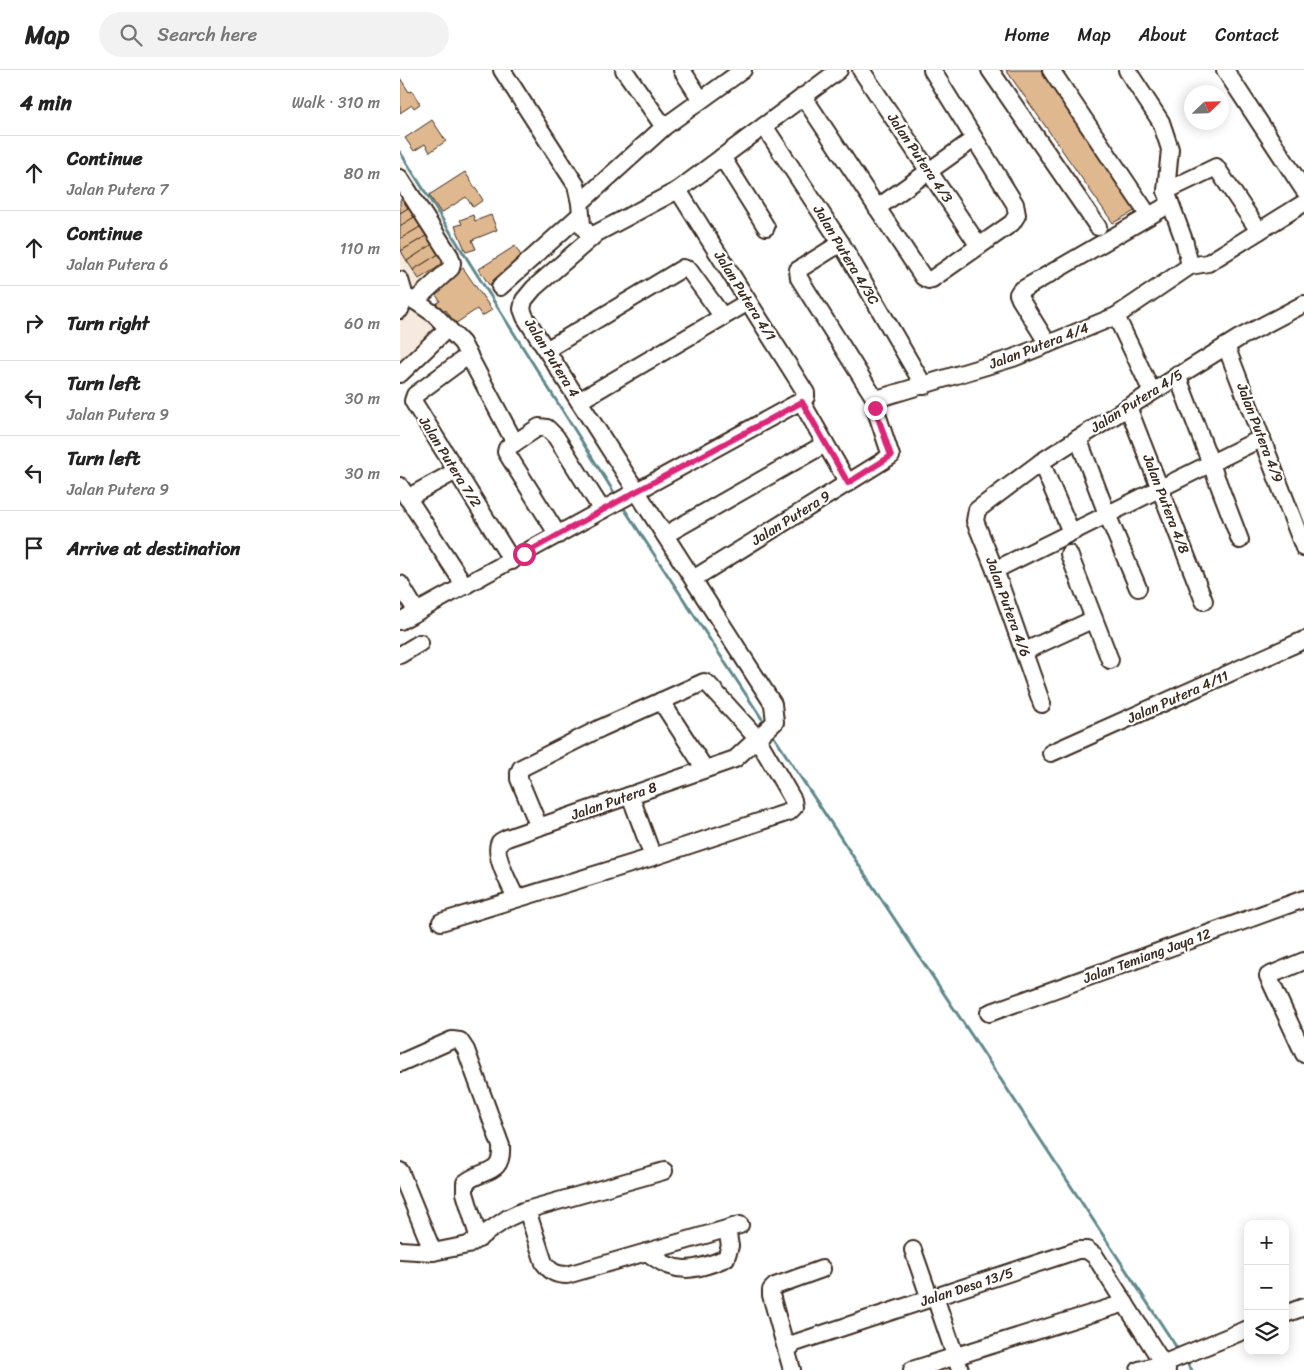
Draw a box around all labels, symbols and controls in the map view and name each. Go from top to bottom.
search box [99,12,449,57]
text: Map [25,14,69,56]
text: Search here [157,18,257,51]
text: Home [1005,19,1050,51]
text: Map [1078,19,1111,51]
text: About [1139,19,1187,51]
text: Contact [1215,19,1279,51]
icon: search [117,21,145,49]
text: 4 min [20,84,72,122]
north arrow [1184,85,1229,130]
text: Walk · 310 m [292,88,380,117]
street label: Jalan Putera 4/3 [880,107,960,208]
text: Continue [67,142,143,175]
icon: ahead [20,159,48,187]
text: 80 m [344,159,380,188]
text: Jalan Putera 7 [67,175,168,204]
street label: Jalan Putera 4/3C [806,199,886,310]
text: Continue [67,217,143,250]
icon: ahead [20,234,48,262]
text: 110 m [340,234,380,263]
street label: Jalan Putera 4/1 [707,245,783,346]
text: Jalan Putera 6 [67,250,168,279]
text: Turn right [67,307,149,340]
icon: right [20,309,48,337]
text: 60 m [344,309,380,338]
street label: Jalan Putera 4 [517,313,586,403]
street label: Jalan Putera 4/4 [984,315,1093,377]
street label: Jalan Putera 4/5 [1085,362,1189,440]
text: Turn left [67,367,140,400]
street label: Jalan Putera 4/9 [1229,379,1291,487]
icon: left [20,384,48,412]
text: 30 m [345,384,380,413]
route end [864,397,887,420]
text: Jalan Putera 9 [67,400,169,429]
street label: Jalan Putera 7/2 [411,411,488,513]
text: Turn left [67,442,140,475]
street label: Jalan Putera 4/8 [1135,450,1197,558]
icon: left [20,459,48,487]
text: 30 m [345,459,380,488]
text: Jalan Putera 9 [67,475,169,504]
street label: Jalan Putera 9 [746,484,836,553]
text: Arrive at destination [67,532,240,565]
icon: arrive [20,534,48,562]
route start [513,543,536,566]
street label: Jalan Putera 4/6 [978,553,1038,660]
street label: Jalan Putera 4/11 [1122,664,1233,731]
street label: Jalan Putera 8 [567,774,661,828]
street label: Jalan Temiang Jaya 12 [1079,921,1214,991]
map controls [1244,1220,1289,1355]
button: + [1244,1220,1289,1265]
street label: Jalan Desa 13/5 [916,1260,1017,1314]
button: − [1244,1265,1289,1310]
button: layers [1244,1310,1289,1355]

